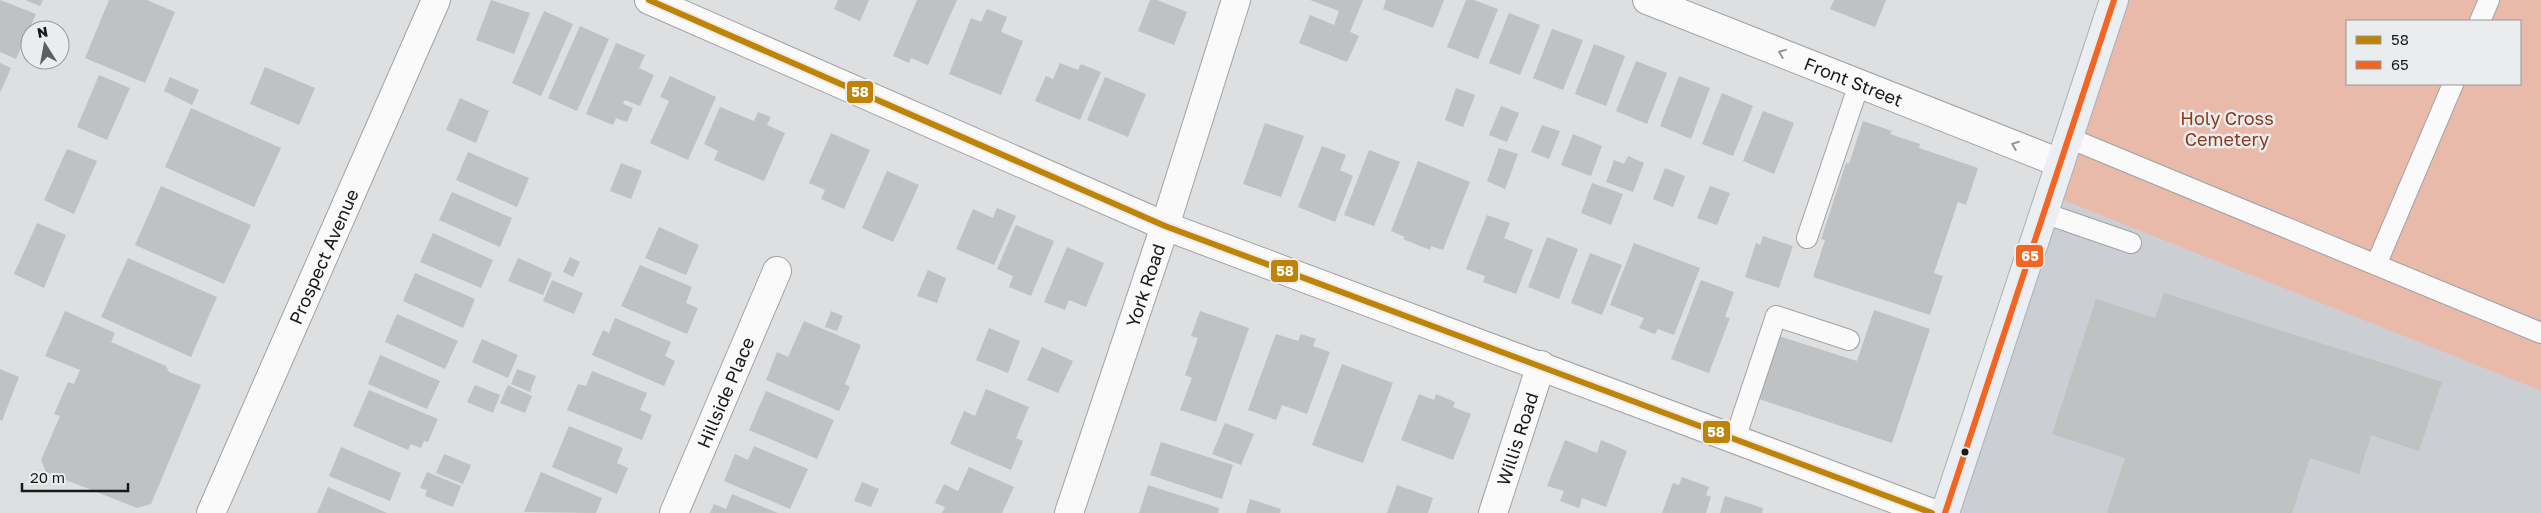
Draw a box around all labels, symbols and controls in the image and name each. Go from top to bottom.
north arrow [20,20,70,70]
legend [2346,20,2521,85]
text: N [36,22,49,41]
text: 58 [2391,30,2409,48]
one-way arrow [1779,49,1787,59]
street label: Front Street [1801,52,1906,111]
text: 65 [2391,55,2409,73]
line badge: 58 [846,80,874,104]
text: 58 [851,83,869,100]
park label: Holy Cross Cemetery [2180,107,2274,150]
one-way arrow [2011,141,2020,152]
street label: Prospect Avenue [284,185,363,328]
street label: York Road [1121,241,1169,330]
line badge: 65 [2015,244,2044,268]
text: 65 [2021,247,2039,264]
line badge: 58 [1270,259,1299,283]
text: 58 [1276,262,1294,279]
street label: Hillside Place [692,334,759,451]
street label: Willis Road [1492,389,1542,488]
line badge: 58 [1702,420,1731,444]
text: 58 [1707,423,1725,440]
unlabelled marker [1960,447,1970,457]
scale bar [22,460,129,492]
text: 20 m [30,468,65,486]

